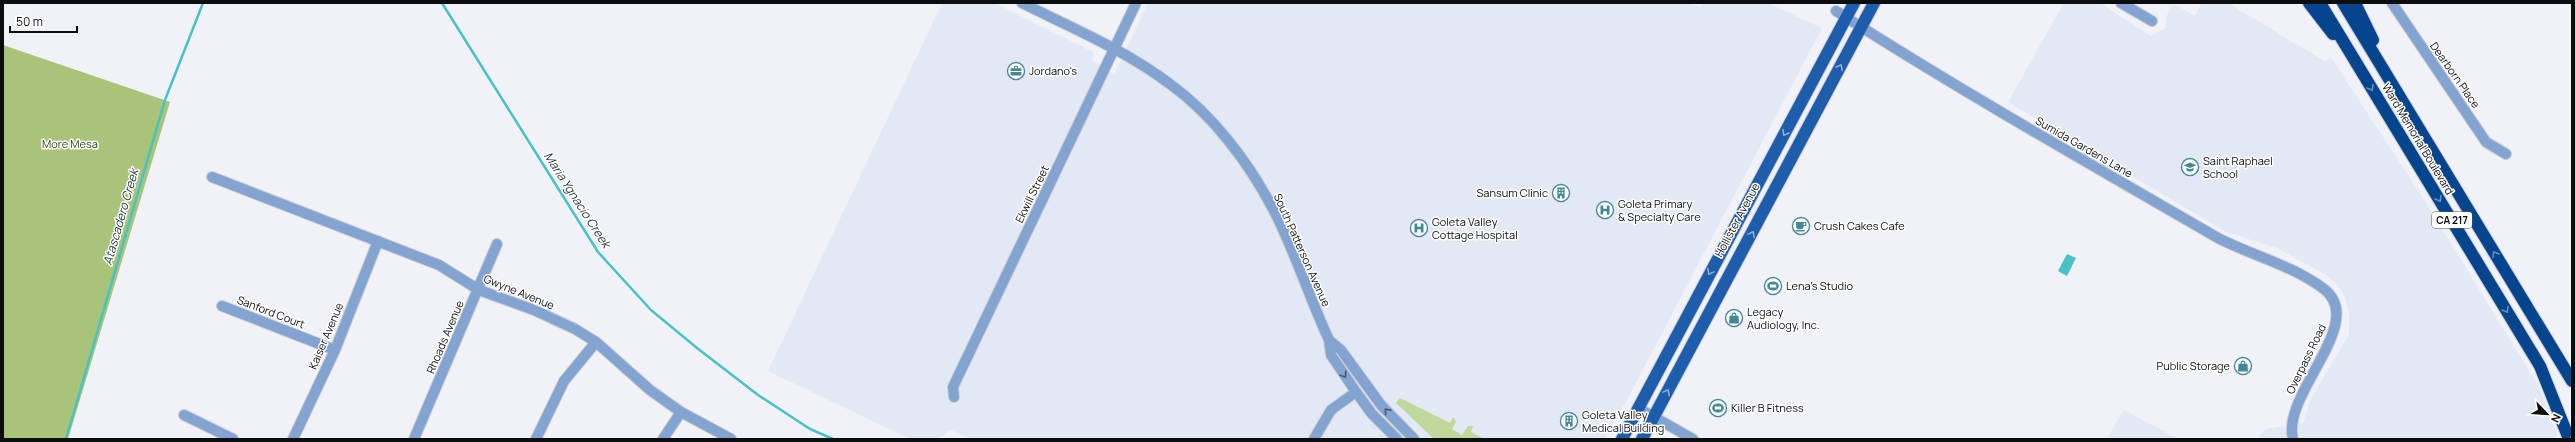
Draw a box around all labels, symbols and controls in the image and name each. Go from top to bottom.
scale bar [10,8,77,34]
text: 50 m [16,13,43,30]
street label: Dearborn Place [2427,39,2484,111]
office icon: Jordano's [1006,61,1026,81]
place label: Jordano's [1029,63,1077,78]
one-way arrow [1835,64,1842,72]
street label: Ward Memorial Boulevard [2379,80,2458,197]
one-way arrow [2367,83,2374,90]
street label: Sumida Gardens Lane [2033,113,2136,181]
one-way arrow [1782,128,1789,136]
park label: More Mesa [42,136,98,151]
water label: Maria Ygnacio Creek [540,149,616,253]
place label: Saint Raphael School [2203,153,2273,181]
school or university icon: Saint Raphael School [2180,157,2200,177]
street label: Ekwill Street [1011,162,1052,225]
water label: Atascadero Creek [99,165,143,267]
street label: Hollister Avenue [1711,180,1763,259]
building icon: Sansum Clinic [1551,183,1571,203]
place label: Sansum Clinic [1477,185,1548,200]
street label: South Patterson Avenue [1271,191,1334,309]
one-way arrow [2434,195,2441,202]
place label: Goleta Primary & Specialty Care [1618,196,1701,224]
hospital icon: Goleta Primary & Specialty Care [1595,200,1615,220]
road number: CA 217 [2432,212,2472,228]
place label: Goleta Valley Cottage Hospital [1432,214,1518,242]
cafe icon: Crush Cakes Cafe [1791,216,1811,236]
hospital icon: Goleta Valley Cottage Hospital [1409,218,1429,238]
place label: Crush Cakes Cafe [1814,218,1905,233]
one-way arrow [1747,230,1754,238]
one-way arrow [2493,251,2500,258]
one-way arrow [1707,267,1714,275]
street label: Gwyne Avenue [482,271,557,313]
sports icon: Lena's Studio [1763,276,1783,296]
place label: Lena's Studio [1786,278,1854,293]
street label: Sanford Court [235,292,307,331]
street label: Rhoads Avenue [422,297,467,376]
street label: Kaiser Avenue [305,300,347,372]
place label: Legacy Audiology, Inc. [1747,304,1819,332]
one-way arrow [2501,306,2509,313]
shop icon: Legacy Audiology, Inc. [1724,308,1744,328]
street label: Overpass Road [2282,321,2329,396]
shop icon: Public Storage [2233,356,2253,376]
place label: Public Storage [2157,358,2231,373]
one-way arrow [1339,371,1347,378]
one-way arrow [1662,389,1670,396]
north arrow [2527,394,2567,434]
sports icon: Killer B Fitness [1708,398,1728,418]
place label: Killer B Fitness [1731,400,1804,415]
place label: Goleta Valley Medical Building [1582,407,1664,435]
one-way arrow [1384,409,1391,416]
building icon: Goleta Valley Medical Building [1559,411,1579,431]
text: N [2548,412,2565,425]

